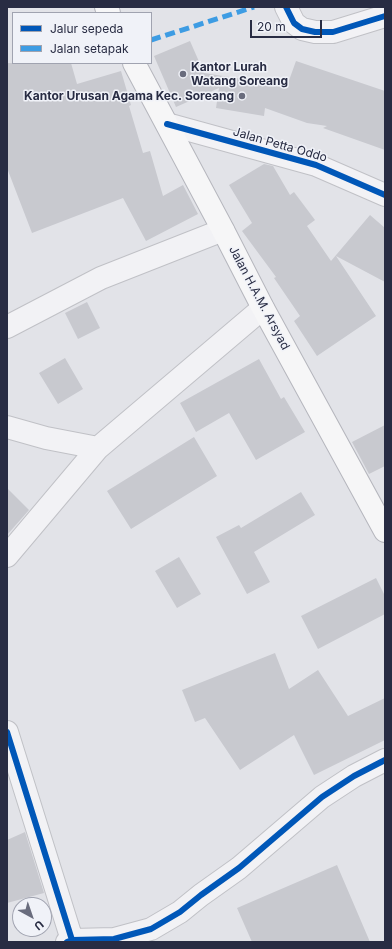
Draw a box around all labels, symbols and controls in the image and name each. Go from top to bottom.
legend [12,12,152,64]
scale bar [252,12,324,38]
text: 20 m [257,19,286,34]
text: Jalur sepeda [50,21,123,36]
text: Jalan setapak [50,41,129,56]
place label: Kantor Lurah Watang Soreang [191,60,288,88]
marker: Kantor Lurah Watang Soreang [178,69,188,79]
place label: Kantor Urusan Agama Kec. Soreang [24,89,234,103]
marker: Kantor Urusan Agama Kec. Soreang [237,91,247,101]
street label: Jalan Petta Oddo [231,125,329,165]
street label: Jalan H.A.M. Arsyad [226,244,292,352]
north arrow [12,897,52,937]
text: U [31,917,47,933]

